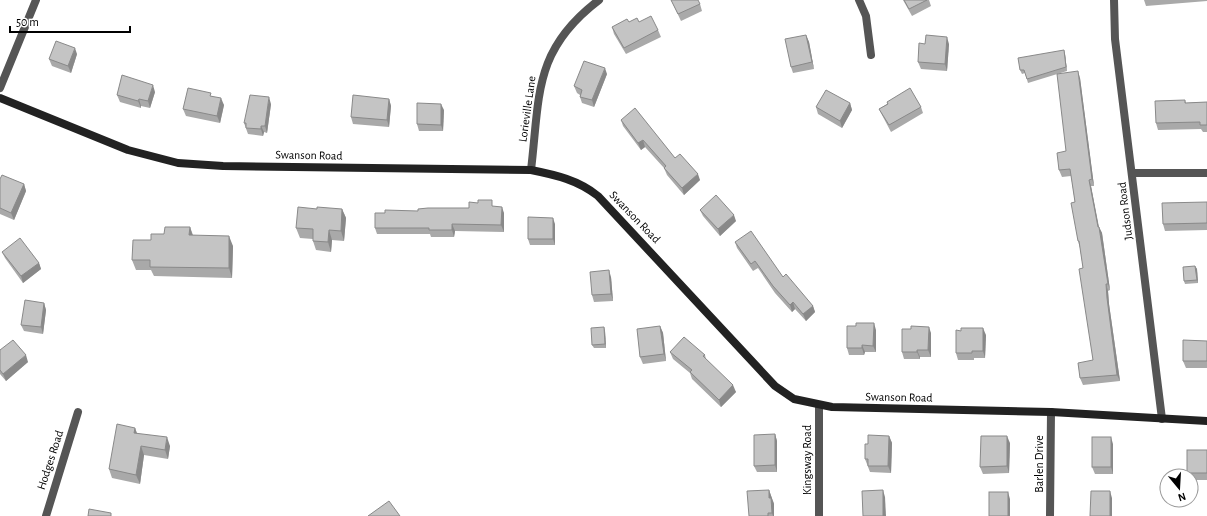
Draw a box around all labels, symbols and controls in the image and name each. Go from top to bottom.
scale bar [10,8,130,34]
text: 50 m [16,16,39,28]
street label: Lorieville Lane [516,75,538,143]
street label: Swanson Road [275,148,343,162]
street label: Judson Road [1115,181,1135,241]
street label: Swanson Road [607,189,663,245]
street label: Swanson Road [865,390,933,404]
street label: Kingsway Road [801,425,814,495]
street label: Hodges Road [35,429,65,491]
street label: Barlen Drive [1033,435,1045,493]
north arrow [1159,468,1199,508]
text: N [1177,491,1187,503]

